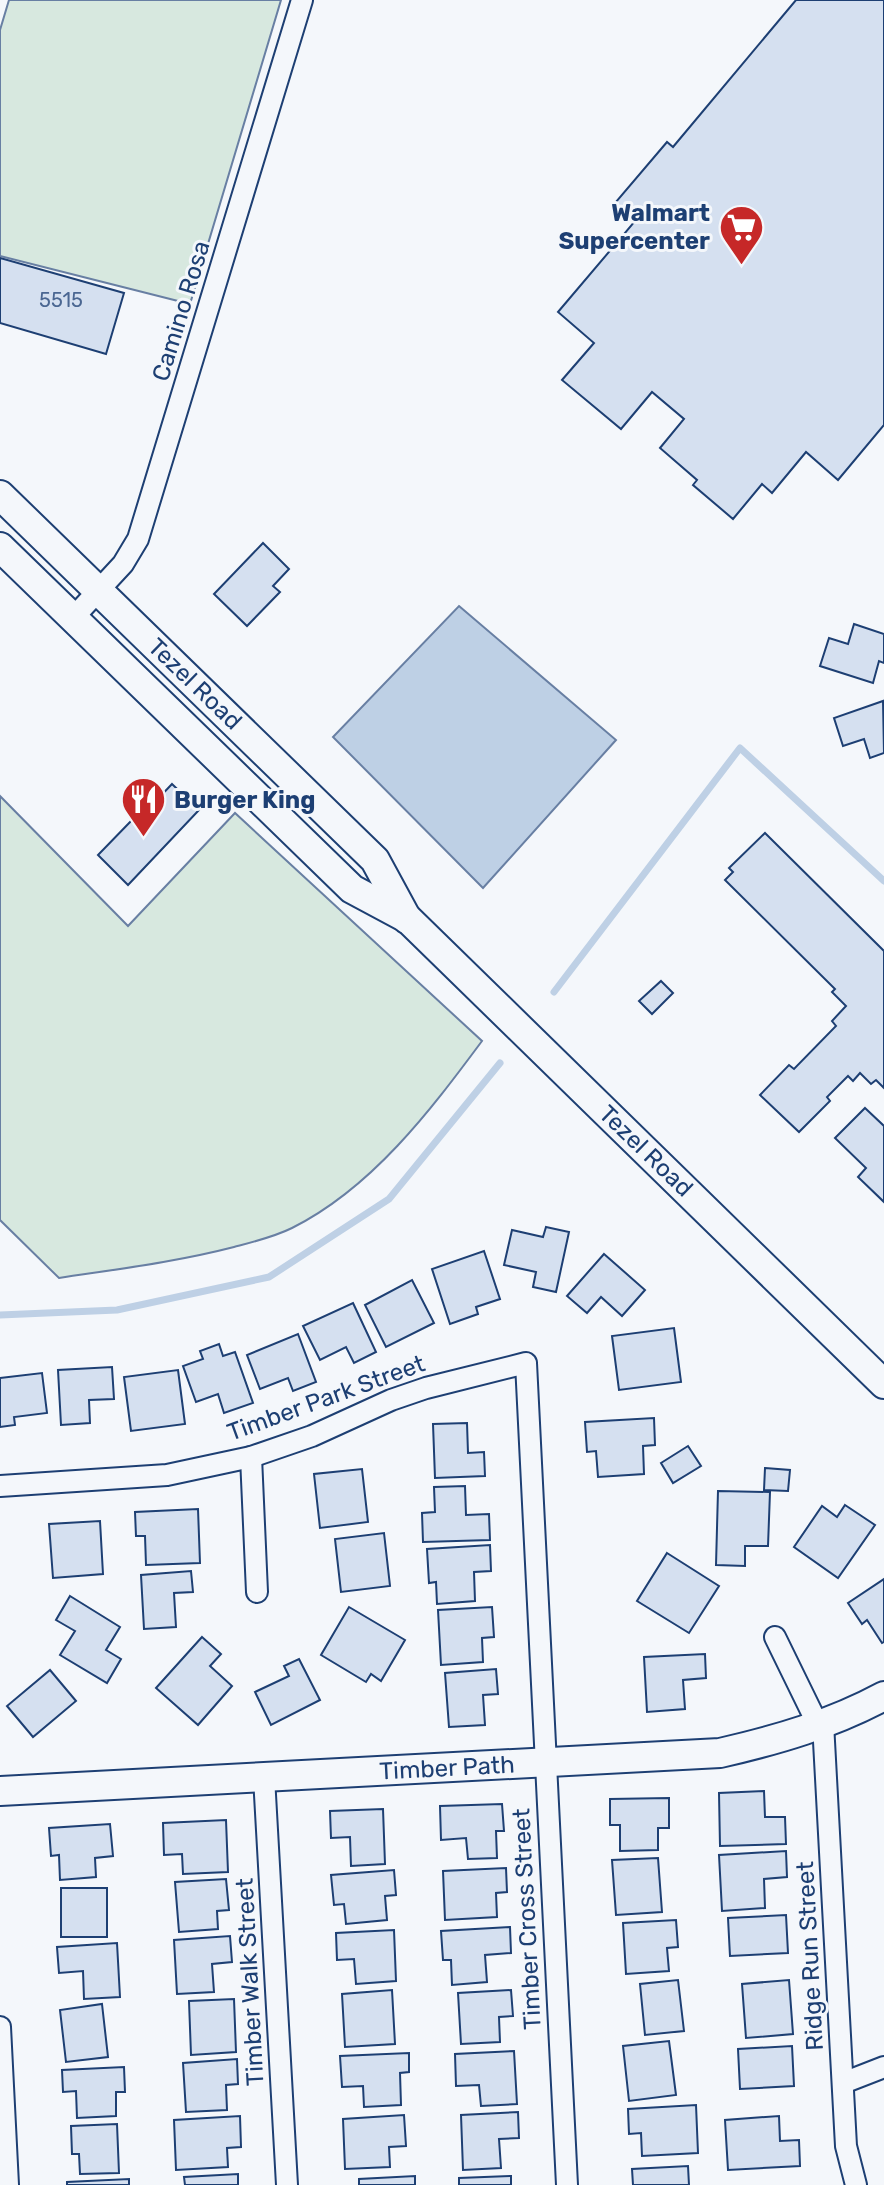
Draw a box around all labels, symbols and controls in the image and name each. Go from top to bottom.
place label: Walmart Supercenter [558,199,710,255]
supermarket icon: Walmart Supercenter [717,203,765,266]
street label: Camino Rosa [146,237,216,385]
house number: 5515 [39,288,83,312]
street label: Tezel Road [142,633,248,735]
restaurant icon: Burger King [119,776,167,839]
place label: Burger King [174,786,316,814]
street label: Tezel Road [593,1100,699,1202]
street label: Timber Park Street [223,1349,429,1447]
street label: Timber Path [379,1750,515,1786]
street label: Timber Cross Street [507,1808,547,2030]
street label: Ridge Run Street [791,1861,829,2051]
street label: Timber Walk Street [231,1877,269,2087]

